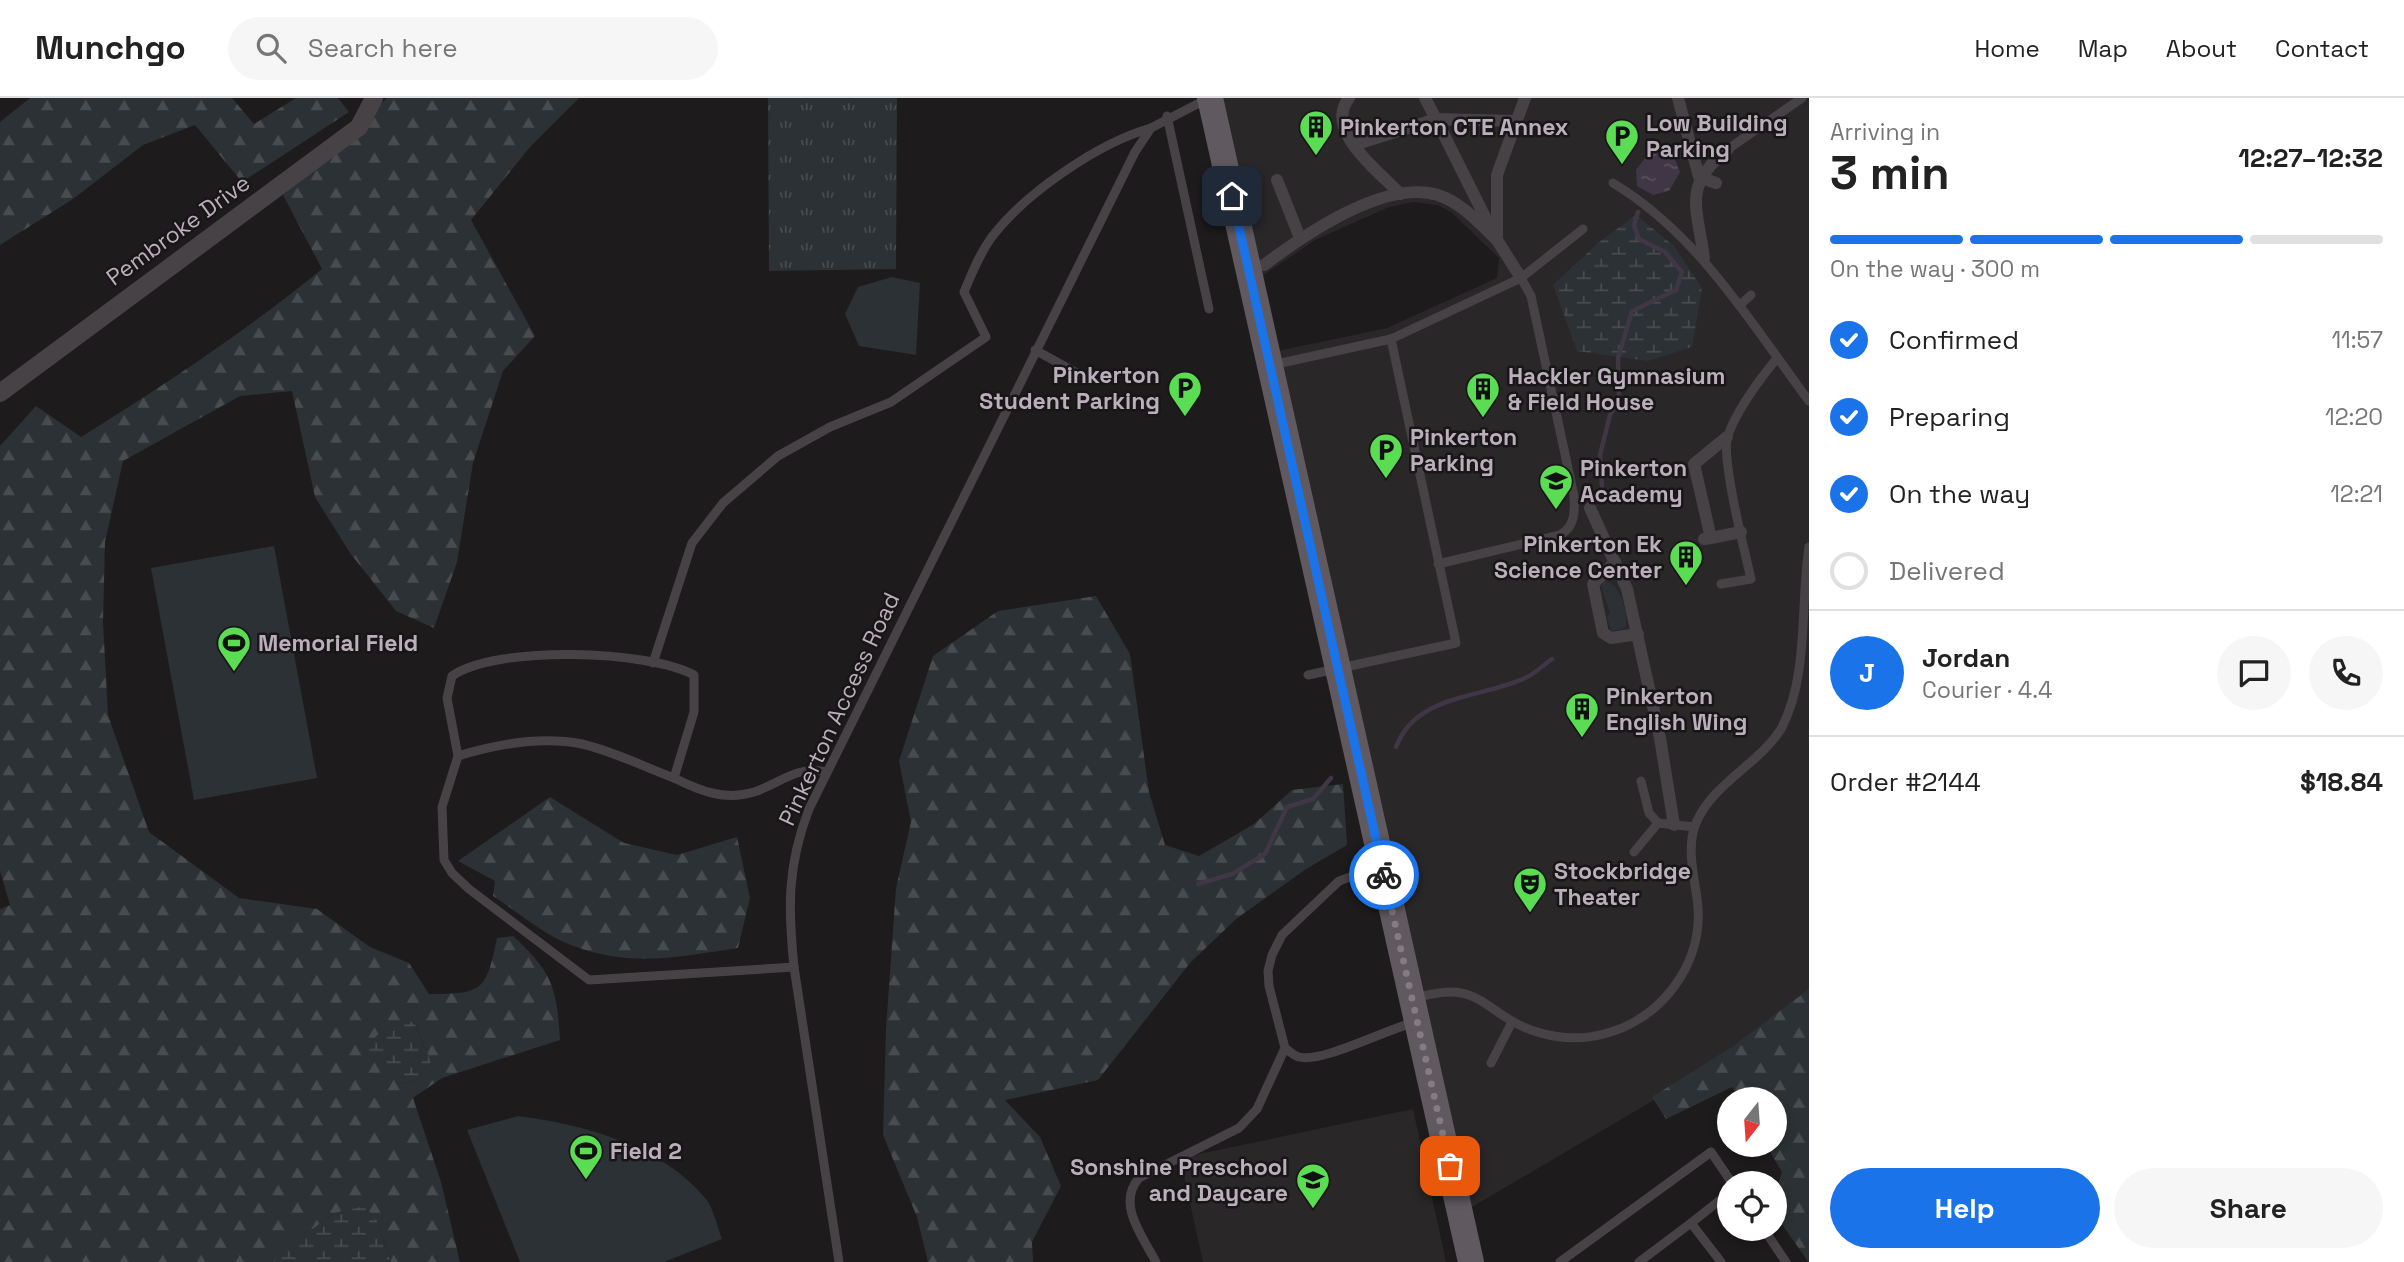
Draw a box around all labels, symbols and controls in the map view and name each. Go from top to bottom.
search box [228,17,718,80]
text: Munchgo [35,27,186,69]
icon: search [252,29,290,67]
text: Search here [308,31,458,65]
text: Home [1974,33,2040,64]
text: Map [2078,33,2128,64]
text: About [2166,33,2237,64]
text: Contact [2275,33,2369,64]
building icon: Pinkerton CTE Annex [1297,108,1335,157]
place label: Low Building Parking [1646,108,1788,164]
place label: Pinkerton CTE Annex [1340,112,1569,142]
parking icon: Low Building Parking [1603,117,1641,166]
text: Arriving in [1830,117,1940,147]
text: 12:27–12:32 [2238,141,2383,175]
text: 3 min [1830,144,1950,202]
pin [1202,166,1262,226]
street label: Pembroke Drive [100,168,256,292]
icon: home [1213,177,1251,215]
text: On the way · 300 m [1830,254,2040,284]
icon: check [1830,321,1868,359]
text: Confirmed [1889,323,2019,357]
text: 11:57 [2331,325,2383,355]
place label: Pinkerton Student Parking [979,360,1160,416]
place label: Hackler Gymnasium & Field House [1508,361,1725,417]
parking icon: Pinkerton Student Parking [1166,369,1204,418]
building icon: Hackler Gymnasium & Field House [1464,370,1502,419]
icon: check [1830,398,1868,436]
text: Preparing [1889,400,2010,434]
text: 12:20 [2325,402,2383,432]
place label: Pinkerton Parking [1410,422,1517,478]
parking icon: Pinkerton Parking [1367,431,1405,480]
place label: Pinkerton Academy [1580,453,1687,509]
school or university icon: Pinkerton Academy [1537,462,1575,511]
icon: check [1830,475,1868,513]
text: On the way [1889,477,2030,511]
text: 12:21 [2330,479,2383,509]
place label: Pinkerton Ek Science Center [1494,529,1662,585]
building icon: Pinkerton Ek Science Center [1667,538,1705,587]
text: Delivered [1889,554,2005,588]
street label: Pinkerton Access Road [772,588,906,830]
sports icon: Memorial Field [215,624,253,673]
place label: Memorial Field [258,628,418,658]
button: chat [2217,636,2291,710]
button: phone [2309,636,2383,710]
text: Jordan [1922,641,2010,675]
text: J [1859,656,1875,690]
text: Courier · 4.4 [1922,675,2052,705]
place label: Pinkerton English Wing [1606,681,1747,737]
building icon: Pinkerton English Wing [1563,690,1601,739]
text: Order #2144 [1830,765,1981,799]
text: $18.84 [2300,765,2383,799]
courier [1349,840,1419,910]
icon: bike [1365,856,1403,894]
place label: Stockbridge Theater [1554,856,1691,912]
theatre icon: Stockbridge Theater [1511,865,1549,914]
north arrow [1717,1087,1787,1157]
map controls [1717,1087,1787,1241]
sports icon: Field 2 [567,1132,605,1181]
place label: Field 2 [610,1136,682,1166]
pin [1420,1136,1480,1196]
icon: bag [1431,1147,1469,1185]
place label: Sonshine Preschool and Daycare [1070,1152,1288,1208]
school or university icon: Sonshine Preschool and Daycare [1294,1161,1332,1210]
button: Help [1830,1168,2100,1248]
button: Share [2114,1168,2383,1248]
button: locate [1717,1171,1787,1241]

